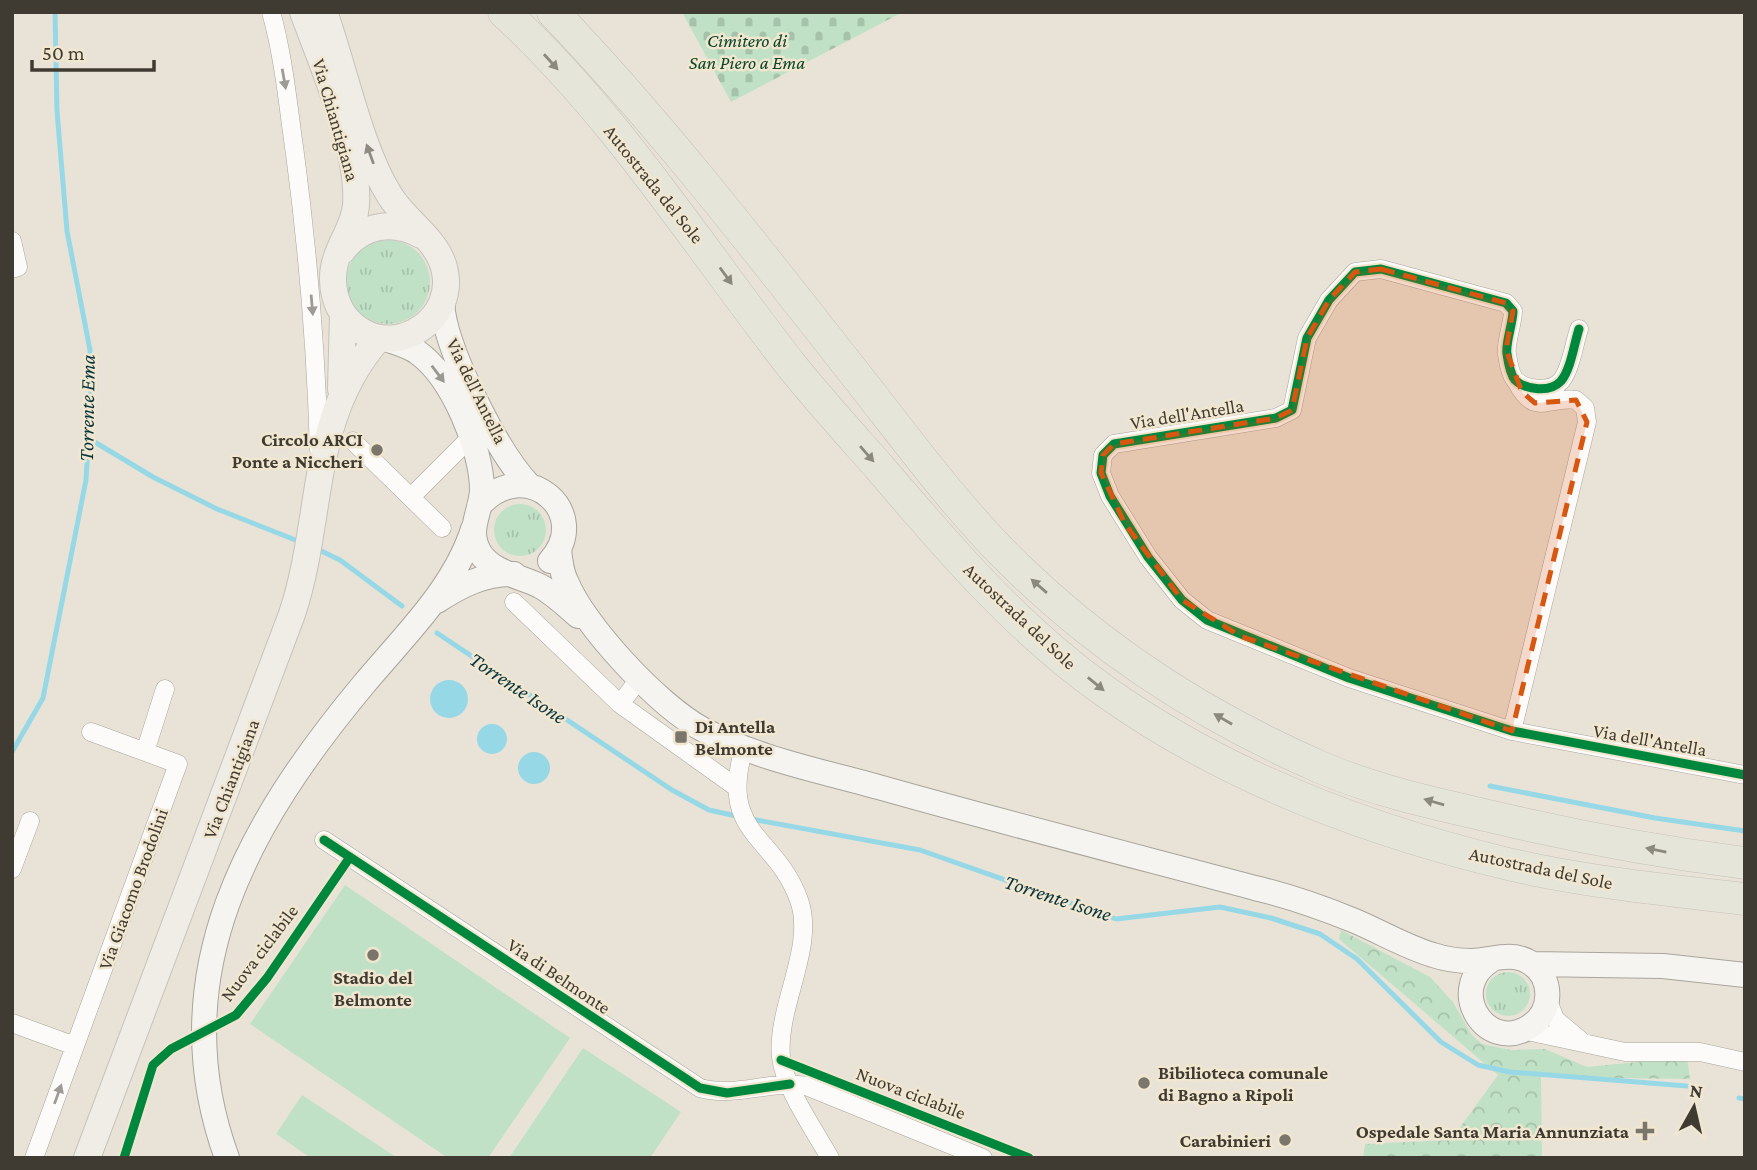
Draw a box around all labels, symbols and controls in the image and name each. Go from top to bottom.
scale bar [32,28,154,72]
park label: Cimitero di San Piero a Ema [689,30,805,73]
text: 50 m [42,41,85,65]
one-way arrow [543,53,559,71]
street label: Via Chiantigiana [308,56,364,184]
one-way arrow [279,68,290,90]
street label: Autostrada del Sole [600,121,708,247]
one-way arrow [365,143,376,164]
one-way arrow [719,267,733,285]
one-way arrow [307,294,318,316]
street label: Via dell'Antella [442,335,512,447]
water label: Torrente Ema [74,354,100,462]
one-way arrow [430,365,445,383]
street label: Via dell'Antella [1129,395,1246,433]
place label: Circolo ARCI Ponte a Niccheri [232,429,363,472]
marker: Circolo ARCI Ponte a Niccheri [369,442,385,458]
one-way arrow [859,445,874,462]
street label: Autostrada del Sole [959,558,1081,674]
one-way arrow [1030,579,1047,594]
water label: Torrente Isone [465,647,571,729]
one-way arrow [1087,676,1104,691]
one-way arrow [1213,713,1232,725]
street label: Via Chiantigiana [199,716,264,842]
place label: Di Antella Belmonte [695,716,776,759]
street label: Via dell'Antella [1592,720,1709,760]
marker: Di Antella Belmonte [673,729,689,745]
one-way arrow [1423,797,1444,807]
street label: Via Giacomo Brodolini [94,806,172,972]
street label: Autostrada del Sole [1467,843,1615,893]
one-way arrow [1645,844,1667,855]
water label: Torrente Isone [1002,869,1114,927]
street label: Nuova ciclabile [216,901,302,1005]
street label: Via di Belmonte [504,934,614,1018]
marker: Stadio del Belmonte [365,947,381,963]
place label: Stadio del Belmonte [333,967,413,1010]
place label: Bibilioteca comunale di Bagno a Ripoli [1158,1062,1328,1105]
street label: Nuova ciclabile [853,1063,969,1123]
north arrow [1659,1072,1729,1142]
marker: Bibilioteca comunale di Bagno a Ripoli [1136,1075,1152,1091]
text: N [1688,1079,1704,1102]
one-way arrow [53,1083,64,1104]
place label: Ospedale Santa Maria Annunziata [1356,1121,1630,1142]
marker: Ospedale Santa Maria Annunziata [1635,1121,1655,1141]
place label: Carabinieri [1180,1130,1271,1151]
marker: Carabinieri [1277,1132,1293,1148]

